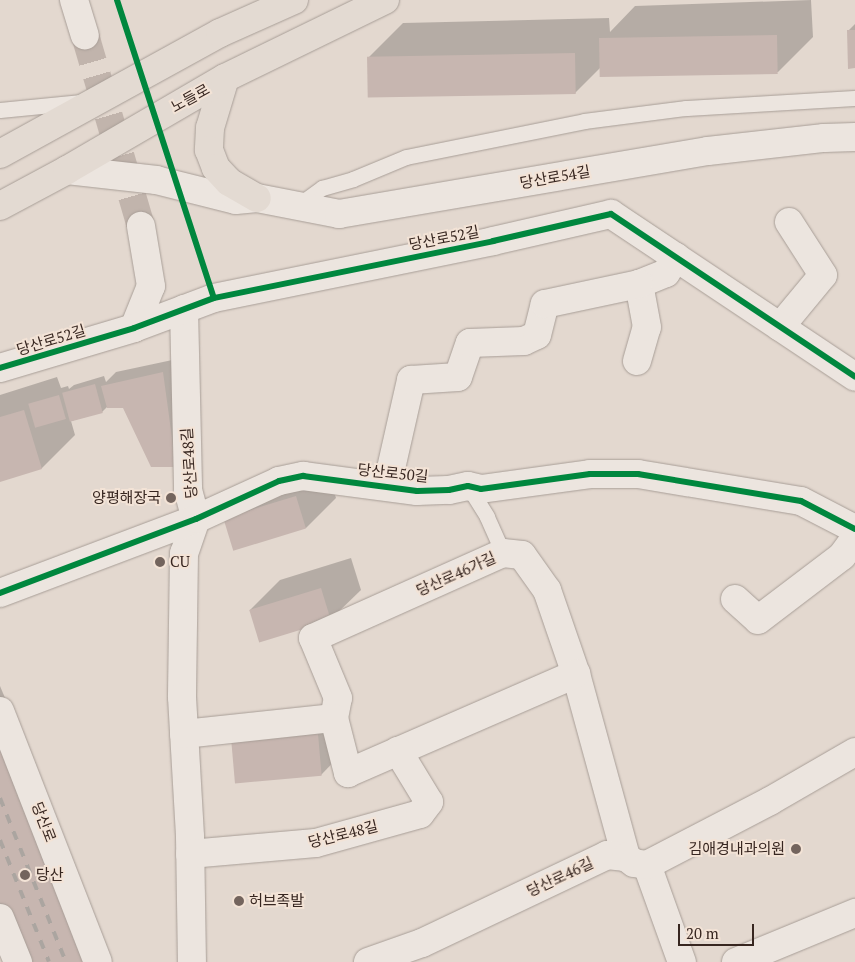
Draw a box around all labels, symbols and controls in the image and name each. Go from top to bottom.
street label: 노들로 [168,80,212,116]
street label: 당산로54길 [518,162,592,192]
street label: 당산로52길 [407,222,481,254]
street label: 당산로52길 [14,321,88,359]
street label: 당산로48길 [178,427,200,499]
street label: 당산로50길 [357,460,429,486]
place label: 양평해장국 [92,489,161,507]
marker: 양평해장국 [165,492,177,504]
street label: 당산로46가길 [414,548,498,600]
place label: CU [170,553,190,571]
marker: CU [154,556,166,568]
street label: 당산로 [28,799,60,845]
street label: 당산로48길 [306,817,380,851]
place label: 김애경내과의원 [688,840,785,858]
marker: 김애경내과의원 [789,842,803,856]
street label: 당산로46길 [524,854,596,900]
place label: 당산 [36,866,64,884]
marker: 당산 [18,868,32,882]
place label: 허브족발 [249,892,304,910]
marker: 허브족발 [233,895,245,907]
scale bar [680,914,756,946]
text: 20 m [686,923,719,943]

